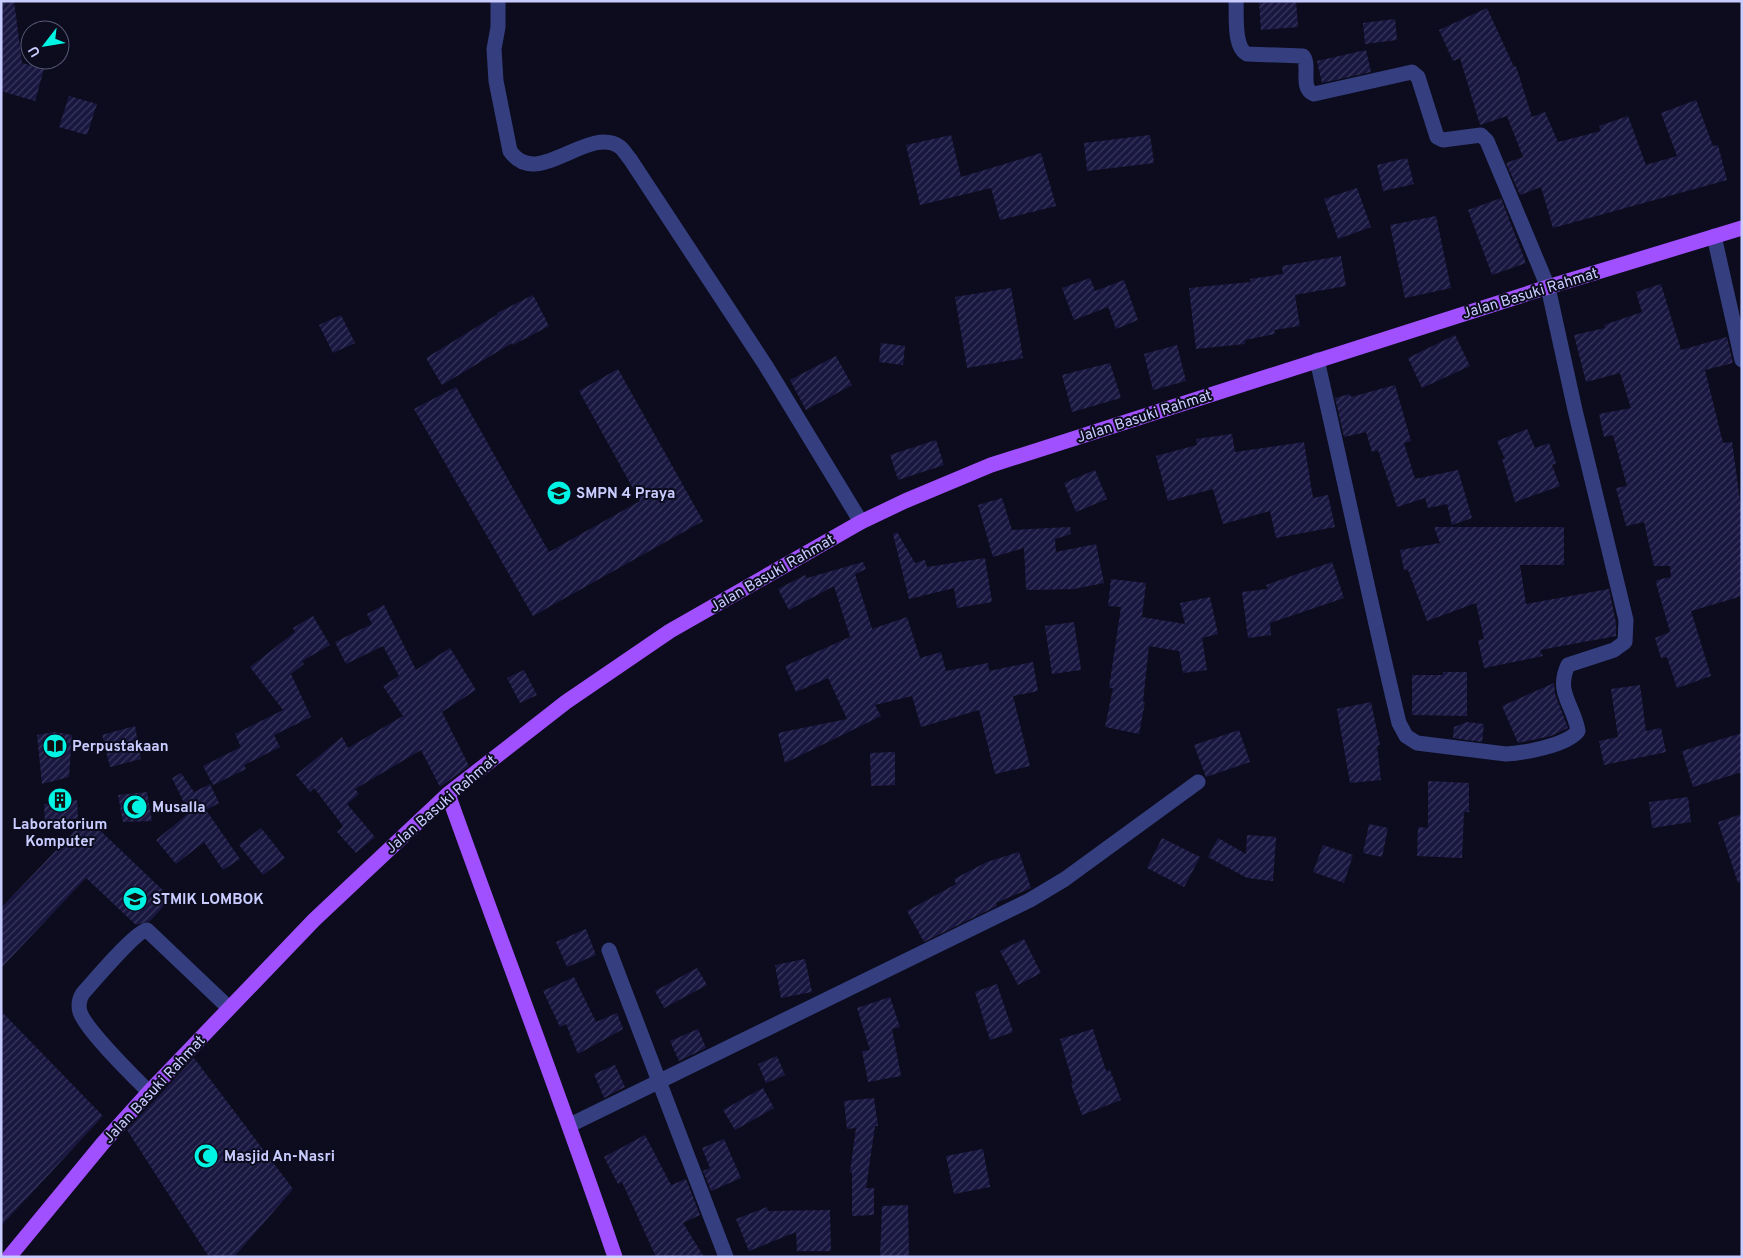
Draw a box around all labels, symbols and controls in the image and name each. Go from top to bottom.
north arrow [20,20,70,70]
text: U [25,42,45,60]
street label: Jalan Basuki Rahmat [1460,265,1601,324]
street label: Jalan Basuki Rahmat [1074,387,1214,448]
school or university icon: SMPN 4 Praya [546,480,572,506]
place label: SMPN 4 Praya [576,485,675,504]
street label: Jalan Basuki Rahmat [707,531,839,618]
library icon: Perpustakaan [42,733,68,759]
place label: Perpustakaan [72,738,169,757]
street label: Jalan Basuki Rahmat [383,752,501,859]
building icon: Laboratorium Komputer [47,787,73,813]
mosque icon: Musalla [122,794,148,820]
place label: Musalla [152,799,206,818]
place label: Laboratorium Komputer [13,816,107,852]
school or university icon: STMIK LOMBOK [122,886,148,912]
place label: STMIK LOMBOK [152,891,264,910]
street label: Jalan Basuki Rahmat [100,1032,210,1148]
mosque icon: Masjid An-Nasri [193,1143,219,1169]
place label: Masjid An-Nasri [224,1148,335,1167]

